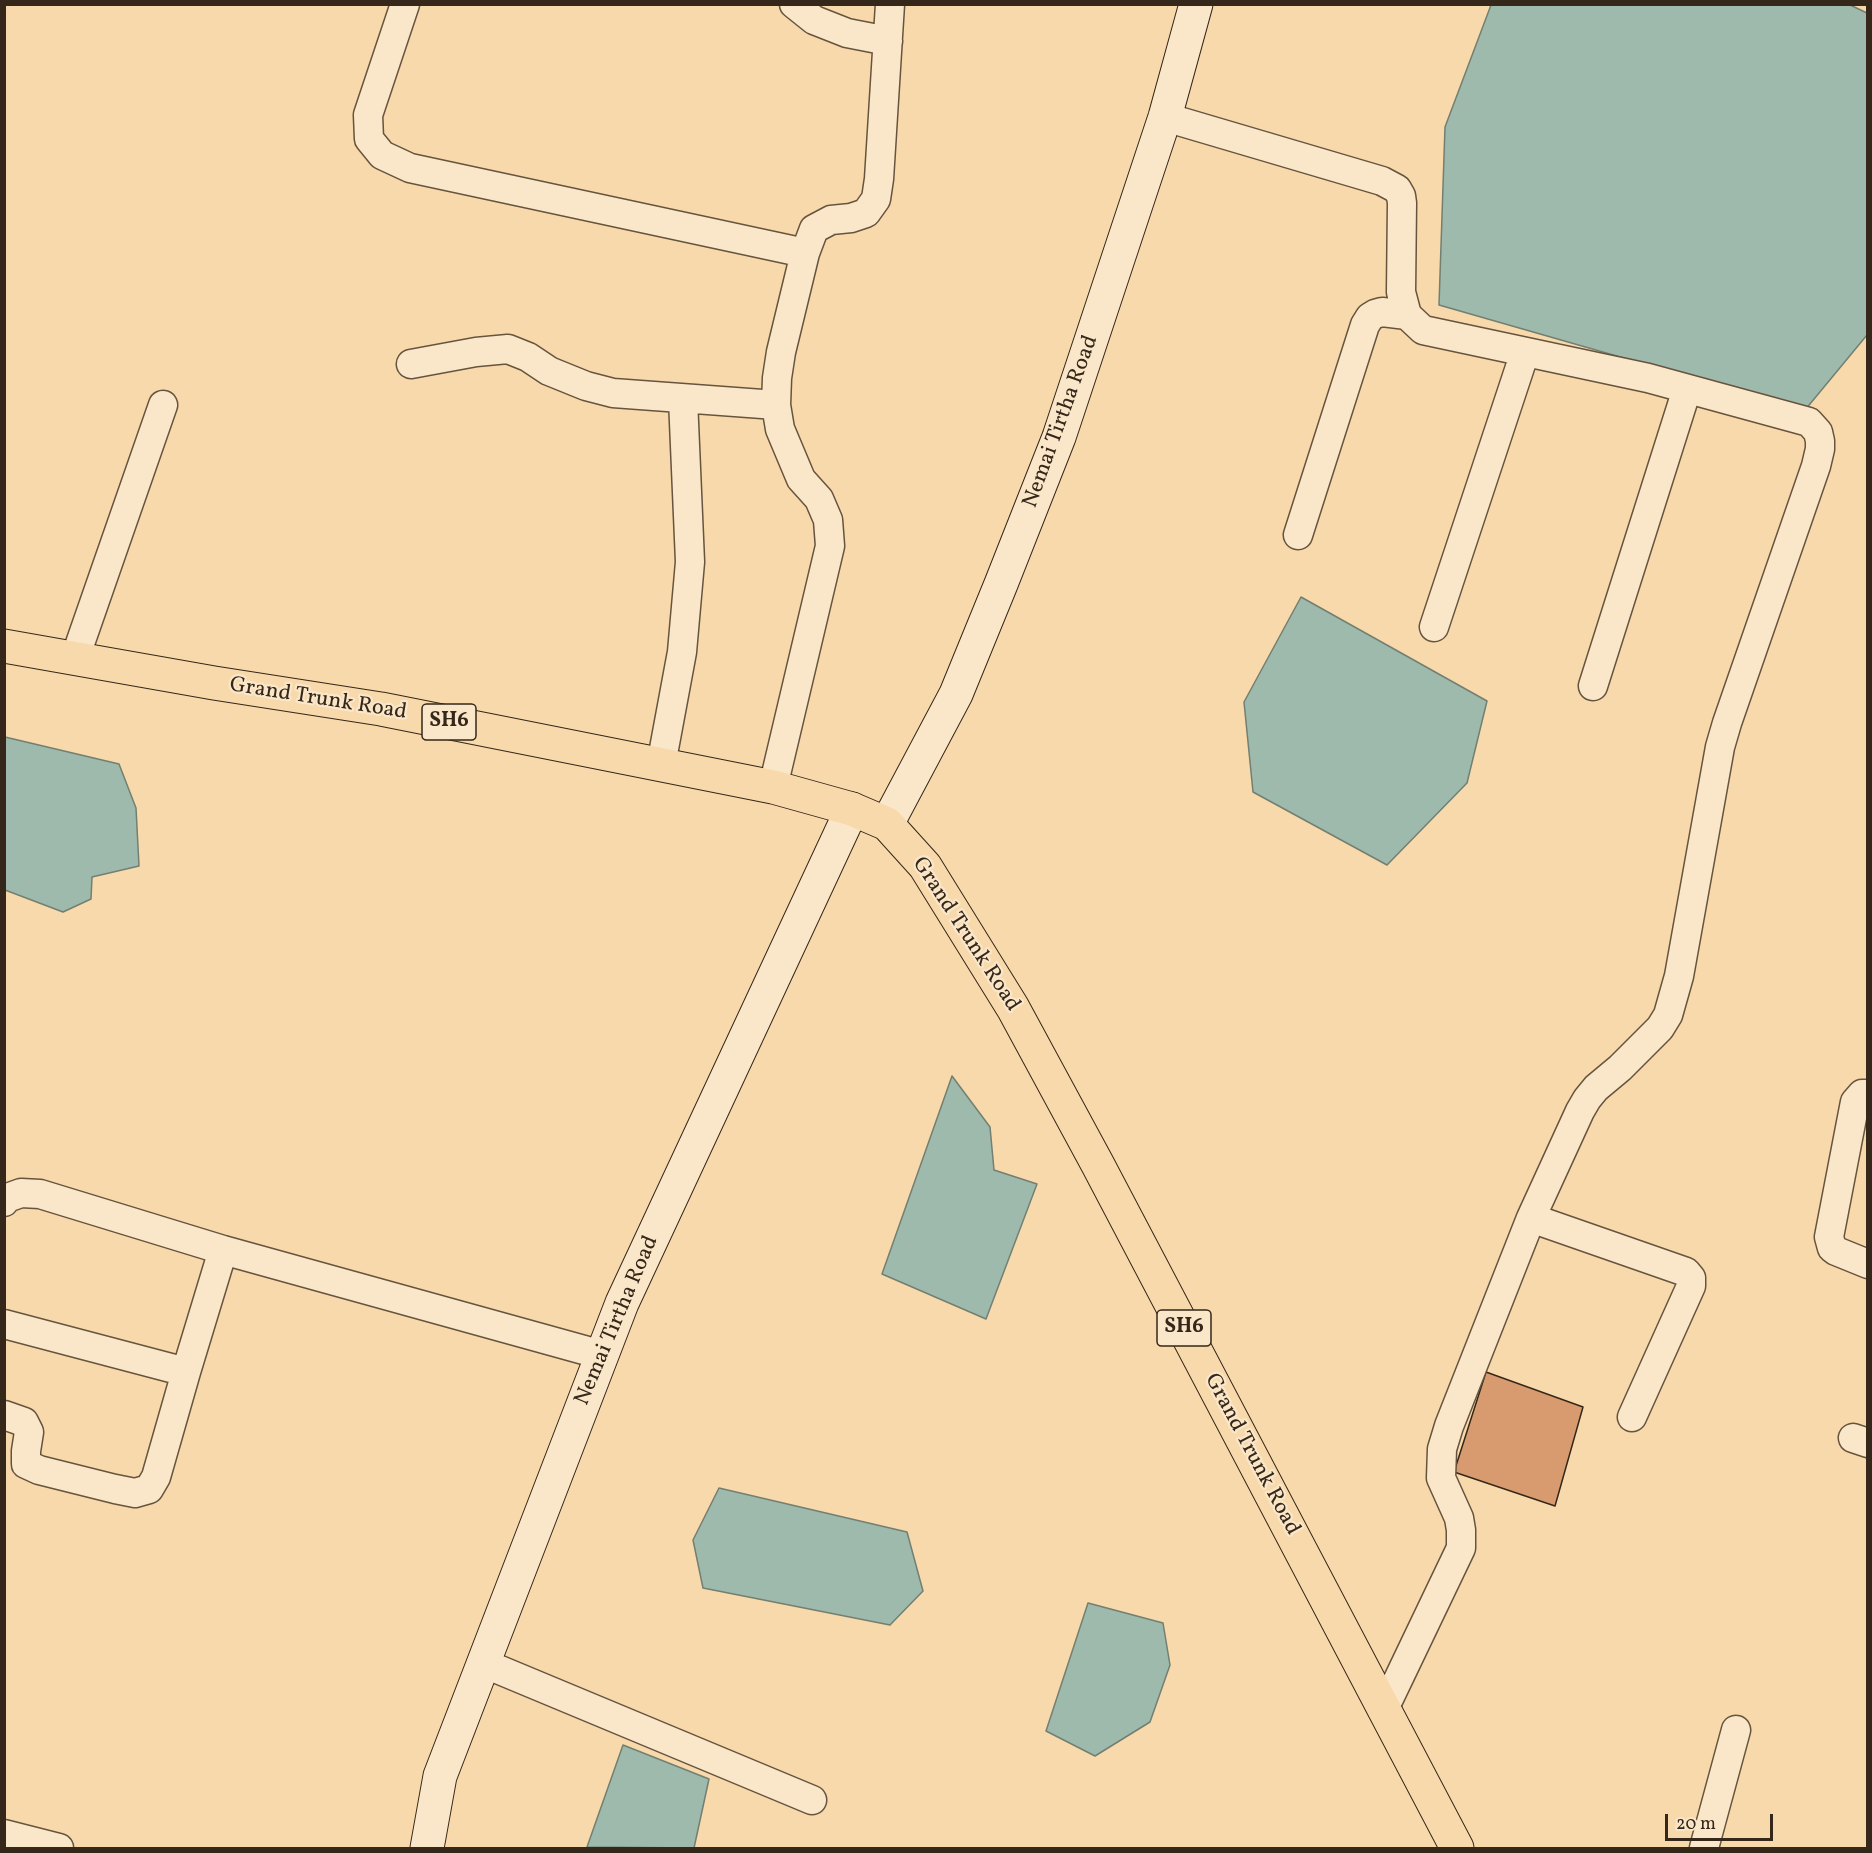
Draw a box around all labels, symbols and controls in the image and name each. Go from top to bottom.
street label: Nemai Tirtha Road [1019,332,1105,512]
street label: Grand Trunk Road [228,673,408,727]
road number: SH6 [422,704,476,740]
street label: Grand Trunk Road [905,853,1025,1017]
street label: Nemai Tirtha Road [570,1232,666,1410]
road number: SH6 [1157,1310,1211,1346]
street label: Grand Trunk Road [1197,1370,1305,1540]
scale bar [1668,1802,1776,1840]
text: 20 m [1676,1812,1716,1837]

